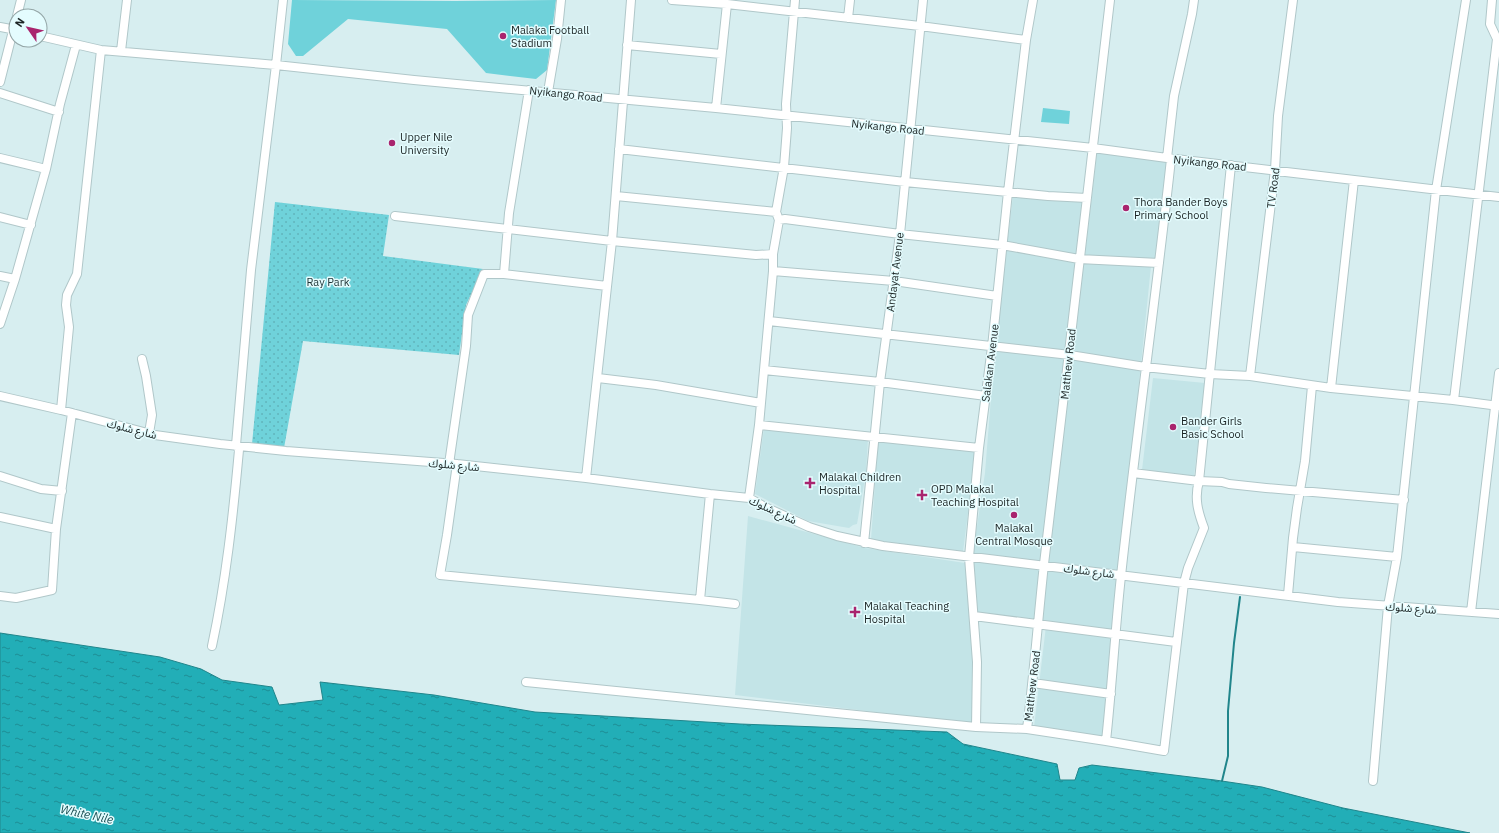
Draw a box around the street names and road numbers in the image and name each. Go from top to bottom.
street label: Nyikango Road [529,83,603,105]
street label: Nyikango Road [851,116,925,138]
street label: Nyikango Road [1173,152,1247,174]
street label: TV Road [1264,167,1282,209]
street label: Andayat Avenue [883,231,907,313]
street label: Salakan Avenue [978,323,1002,403]
street label: Matthew Road [1057,328,1079,400]
street label: شارع شلوك [105,416,159,443]
street label: شارع شلوك [428,456,480,475]
street label: شارع شلوك [747,493,799,528]
street label: شارع شلوك [1063,561,1115,582]
street label: شارع شلوك [1385,599,1437,618]
street label: Matthew Road [1021,650,1043,722]

